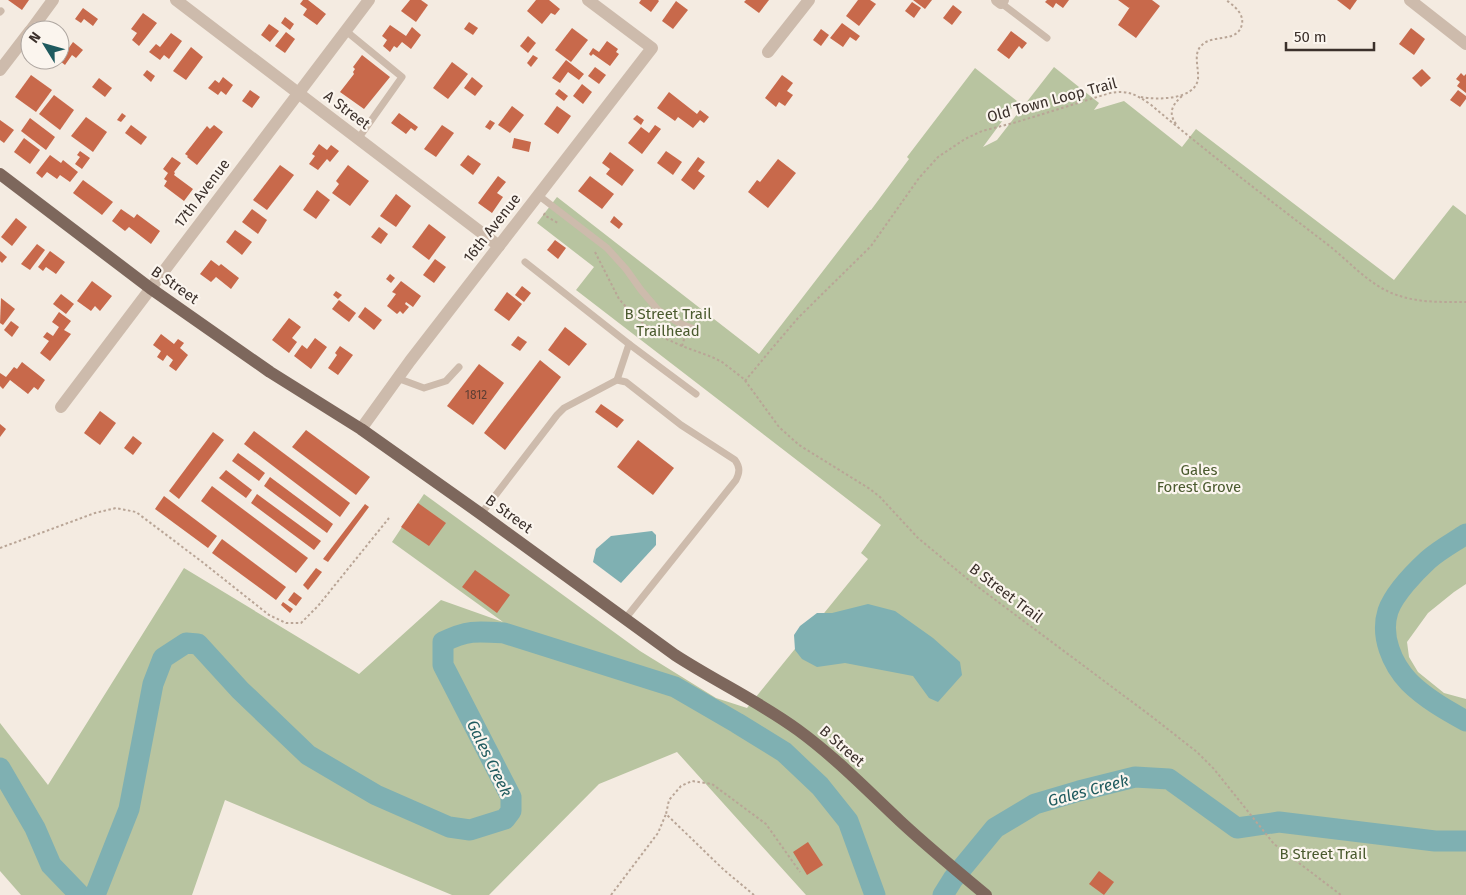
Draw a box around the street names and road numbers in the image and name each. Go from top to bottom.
street label: Old Town Loop Trail [985,74,1119,126]
street label: A Street [320,87,374,134]
street label: 17th Avenue [170,155,234,231]
street label: 16th Avenue [460,190,524,266]
street label: B Street [148,262,203,308]
street label: B Street [482,491,537,537]
street label: B Street Trail [966,560,1047,627]
street label: B Street [816,722,869,771]

